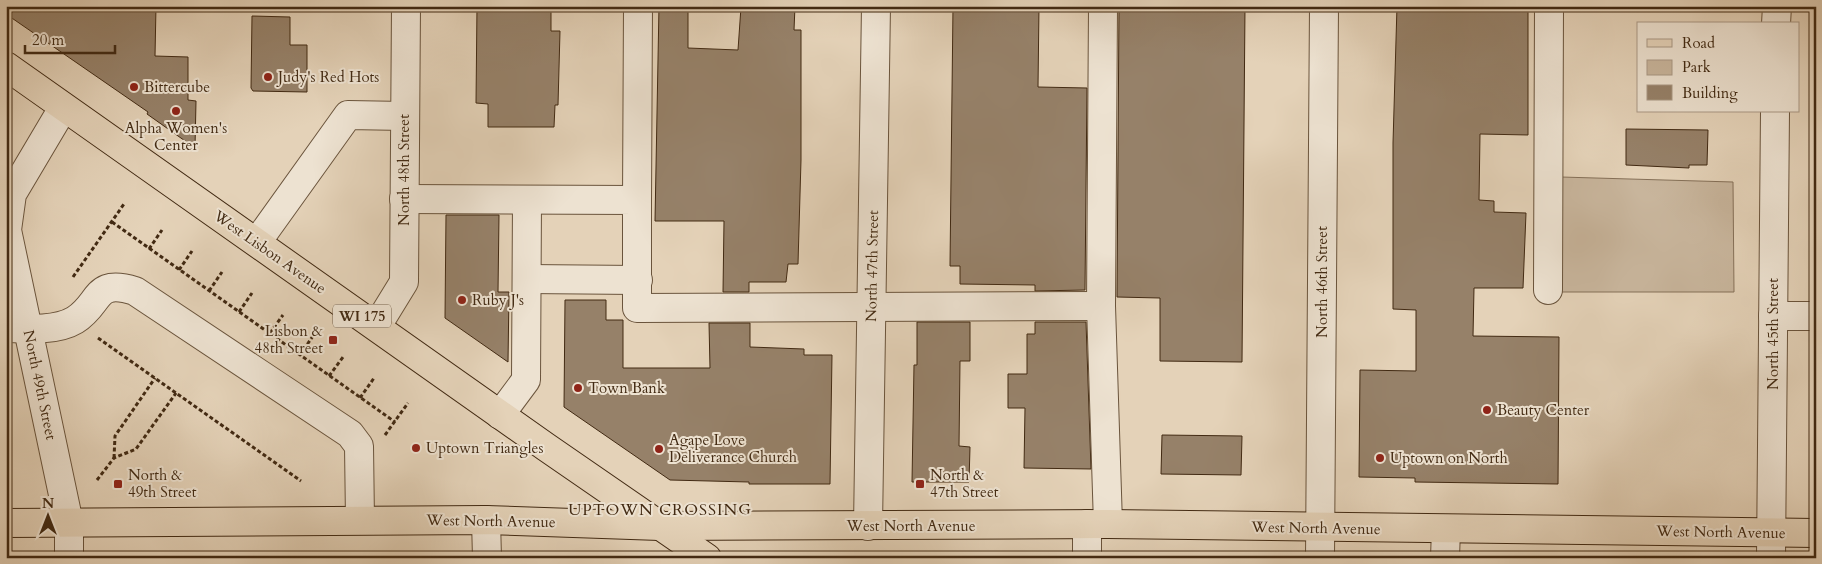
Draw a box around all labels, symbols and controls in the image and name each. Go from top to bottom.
scale bar [25,22,115,54]
legend [1637,22,1800,112]
text: 20 m [32,30,64,50]
text: Road [1682,33,1715,53]
text: Park [1682,57,1711,77]
place label: Judy's Red Hots [276,67,379,87]
marker: Judy's Red Hots [262,71,274,83]
place label: Bittercube [144,77,210,97]
marker: Bittercube [128,81,140,93]
text: Building [1682,83,1738,103]
marker: Alpha Women's Center [170,105,182,117]
street label: North 48th Street [394,114,414,226]
place label: Alpha Women's Center [125,118,227,155]
street label: West Lisbon Avenue [209,205,330,298]
street label: North 47th Street [861,210,883,322]
street label: North 46th Street [1312,226,1332,338]
street label: North 45th Street [1763,278,1783,390]
place label: Ruby J's [472,290,524,310]
marker: Ruby J's [456,294,468,306]
road number: WI 175 [333,304,391,328]
place label: Lisbon & 48th Street [255,321,323,358]
street label: North 49th Street [19,328,61,442]
marker: Lisbon & 48th Street [327,334,339,346]
place label: Town Bank [588,378,665,398]
marker: Town Bank [572,382,584,394]
place label: Beauty Center [1497,400,1590,420]
marker: Beauty Center [1481,404,1493,416]
place label: Agape Love Deliverance Church [669,430,798,467]
place label: Uptown Triangles [426,438,543,458]
marker: Uptown Triangles [410,442,422,454]
marker: Agape Love Deliverance Church [653,443,665,455]
place label: Uptown on North [1390,448,1508,468]
marker: Uptown on North [1374,452,1386,464]
place label: North & 49th Street [128,465,197,502]
place label: North & 47th Street [930,465,999,502]
marker: North & 49th Street [112,478,124,490]
marker: North & 47th Street [914,478,926,490]
north arrow [22,492,72,542]
text: N [42,494,54,513]
district label: UPTOWN CROSSING [568,499,752,521]
street label: West North Avenue [425,510,556,532]
street label: West North Avenue [845,516,976,536]
street label: West North Avenue [1250,517,1381,539]
street label: West North Avenue [1655,521,1786,543]

